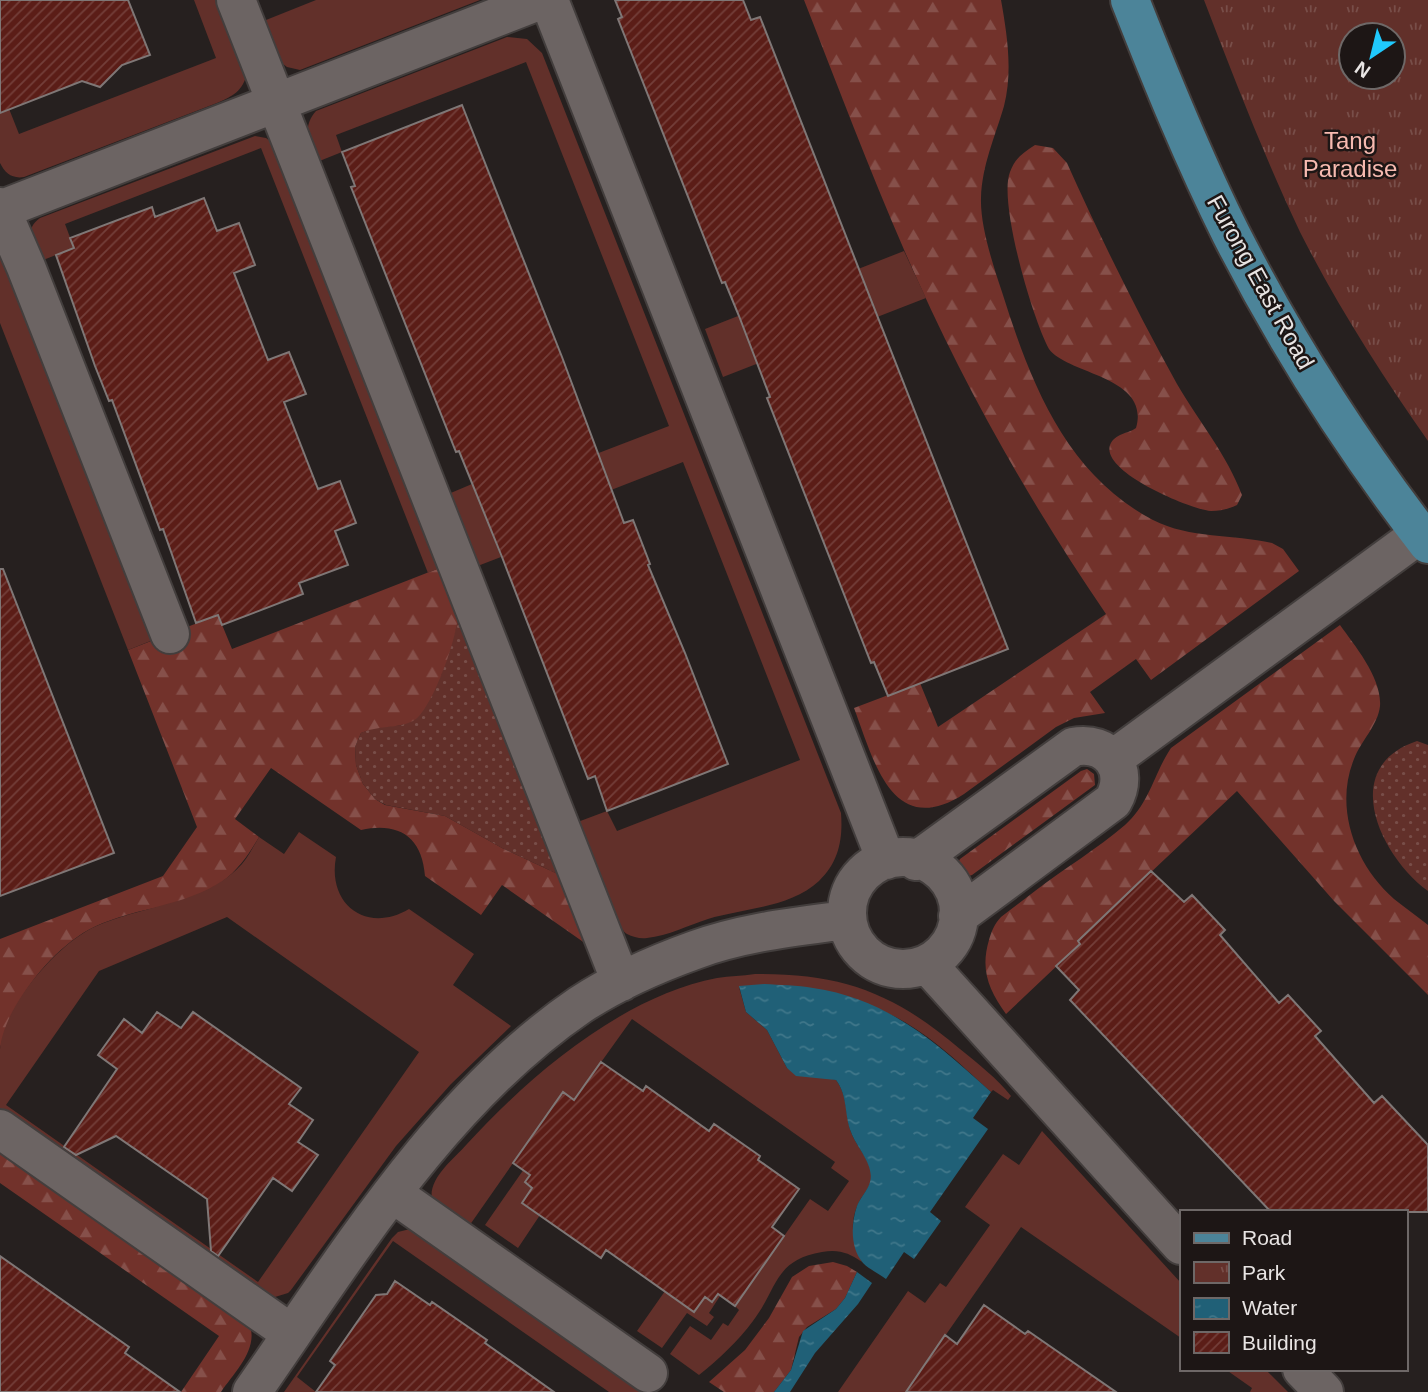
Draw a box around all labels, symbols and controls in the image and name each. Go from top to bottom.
north arrow [1337,21,1407,91]
text: N [1351,57,1374,82]
park label: Tang Paradise [1303,127,1397,182]
street label: Furong East Road [1202,190,1320,374]
legend [1180,1210,1407,1371]
text: Road [1242,1226,1292,1249]
text: Park [1242,1261,1286,1284]
text: Water [1242,1296,1297,1319]
text: Building [1242,1331,1317,1354]

